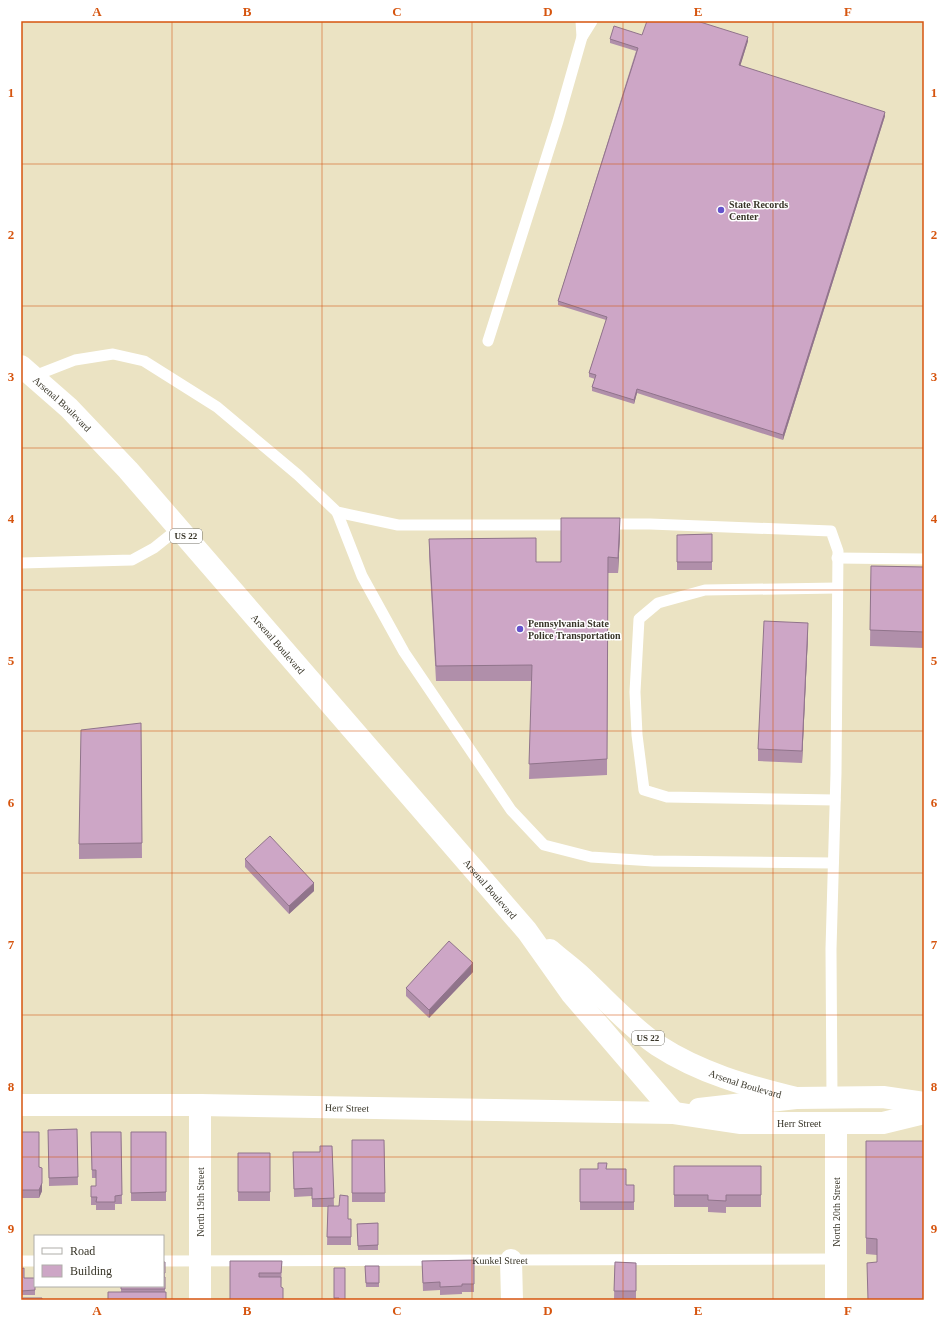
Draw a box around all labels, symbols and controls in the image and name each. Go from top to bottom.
text: A [92,4,102,19]
text: B [243,4,252,19]
text: C [392,4,402,19]
text: D [543,4,553,19]
text: E [694,4,702,19]
text: F [844,4,852,19]
text: 1 [8,85,14,100]
text: 1 [931,85,937,100]
place label: State Records Center [729,199,788,222]
marker: State Records Center [716,205,726,215]
text: 2 [8,227,14,242]
text: 2 [931,227,937,242]
text: 3 [8,369,15,384]
text: 3 [931,369,938,384]
street label: Arsenal Boulevard [31,374,94,433]
text: 4 [8,511,15,526]
text: 4 [931,511,938,526]
road number: US 22 [170,529,202,543]
street label: Arsenal Boulevard [249,612,307,676]
place label: Pennsylvania State Police Transportation [528,618,621,641]
marker: Pennsylvania State Police Transportation [515,624,525,634]
text: 5 [8,653,15,668]
text: 5 [931,653,938,668]
text: 6 [8,795,15,810]
text: 6 [931,795,938,810]
street label: Arsenal Boulevard [461,857,519,921]
text: 7 [8,937,15,952]
text: 7 [931,937,938,952]
road number: US 22 [632,1031,664,1045]
street label: Arsenal Boulevard [707,1067,783,1100]
text: 8 [8,1079,15,1094]
text: 8 [931,1079,938,1094]
street label: Herr Street [325,1102,369,1113]
street label: Herr Street [777,1118,822,1129]
street label: North 19th Street [195,1167,206,1237]
street label: North 20th Street [831,1177,842,1247]
text: 9 [8,1221,15,1236]
text: 9 [931,1221,938,1236]
legend [34,1235,164,1287]
text: Road [70,1244,95,1258]
street label: Kunkel Street [472,1254,528,1266]
text: Building [70,1264,112,1278]
text: A [92,1303,102,1318]
text: B [243,1303,252,1318]
text: C [392,1303,402,1318]
text: D [543,1303,553,1318]
text: E [694,1303,702,1318]
text: F [844,1303,852,1318]

